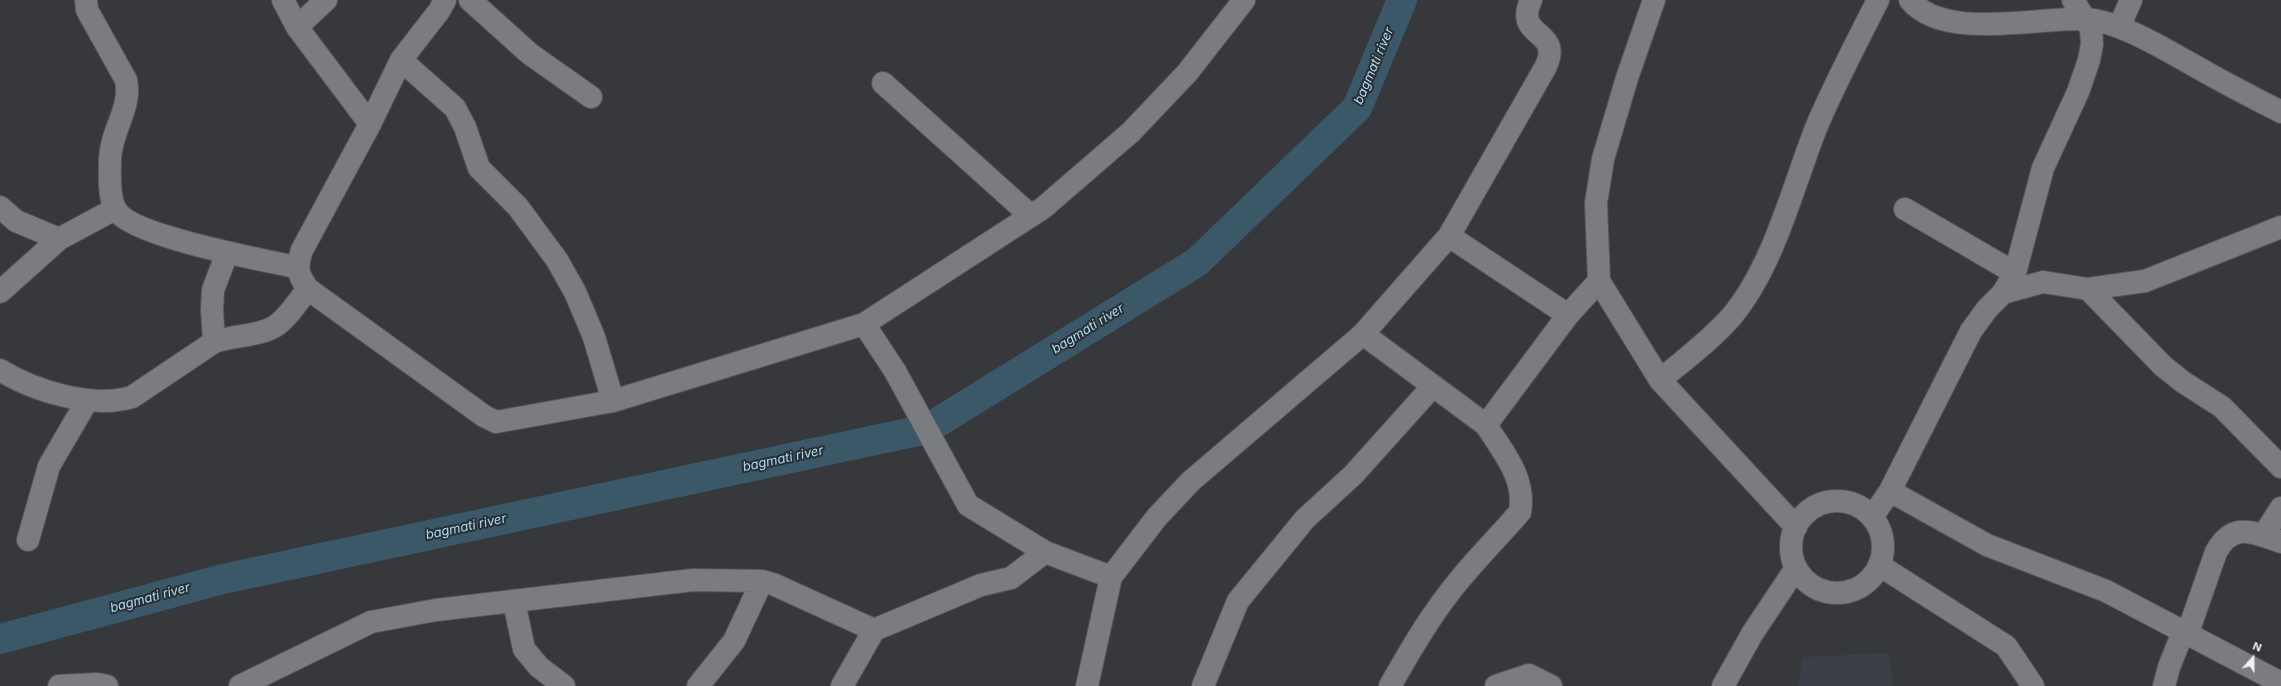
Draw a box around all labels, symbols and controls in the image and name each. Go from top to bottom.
water label: bagmati river [1351,25,1397,107]
water label: bagmati river [1049,301,1127,357]
water label: bagmati river [741,443,825,475]
water label: bagmati river [424,511,508,543]
water label: bagmati river [108,580,192,616]
north arrow [2233,638,2273,678]
text: N [2251,639,2264,655]

